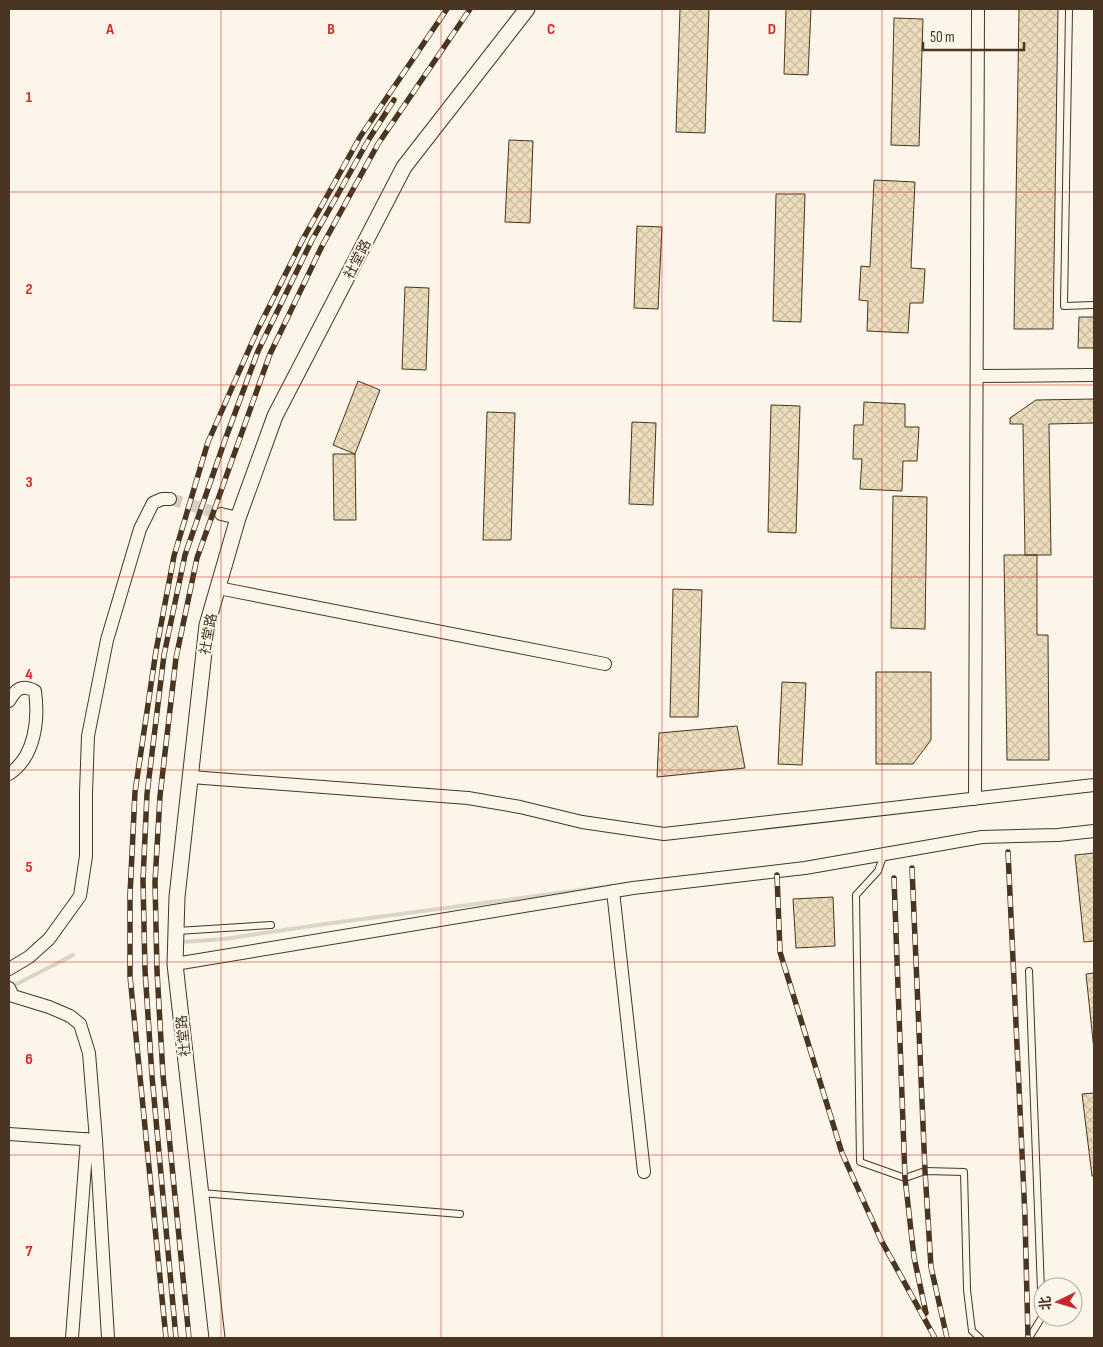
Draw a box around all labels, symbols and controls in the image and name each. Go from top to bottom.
text: A [105,20,114,39]
text: B [327,20,335,39]
text: C [547,20,555,39]
text: D [768,20,776,39]
scale bar [923,20,1024,52]
text: 50 m [930,28,955,47]
text: 1 [26,88,33,107]
street label: 社堂路 [340,237,375,282]
text: 2 [25,280,33,299]
text: 3 [25,473,33,492]
street label: 社堂路 [196,612,221,656]
text: 4 [25,665,33,684]
text: 5 [25,858,33,877]
street label: 社堂路 [173,1014,194,1058]
text: 6 [25,1050,33,1069]
text: 7 [26,1242,33,1261]
north arrow [1033,1277,1083,1327]
text: 北 [1036,1295,1055,1311]

